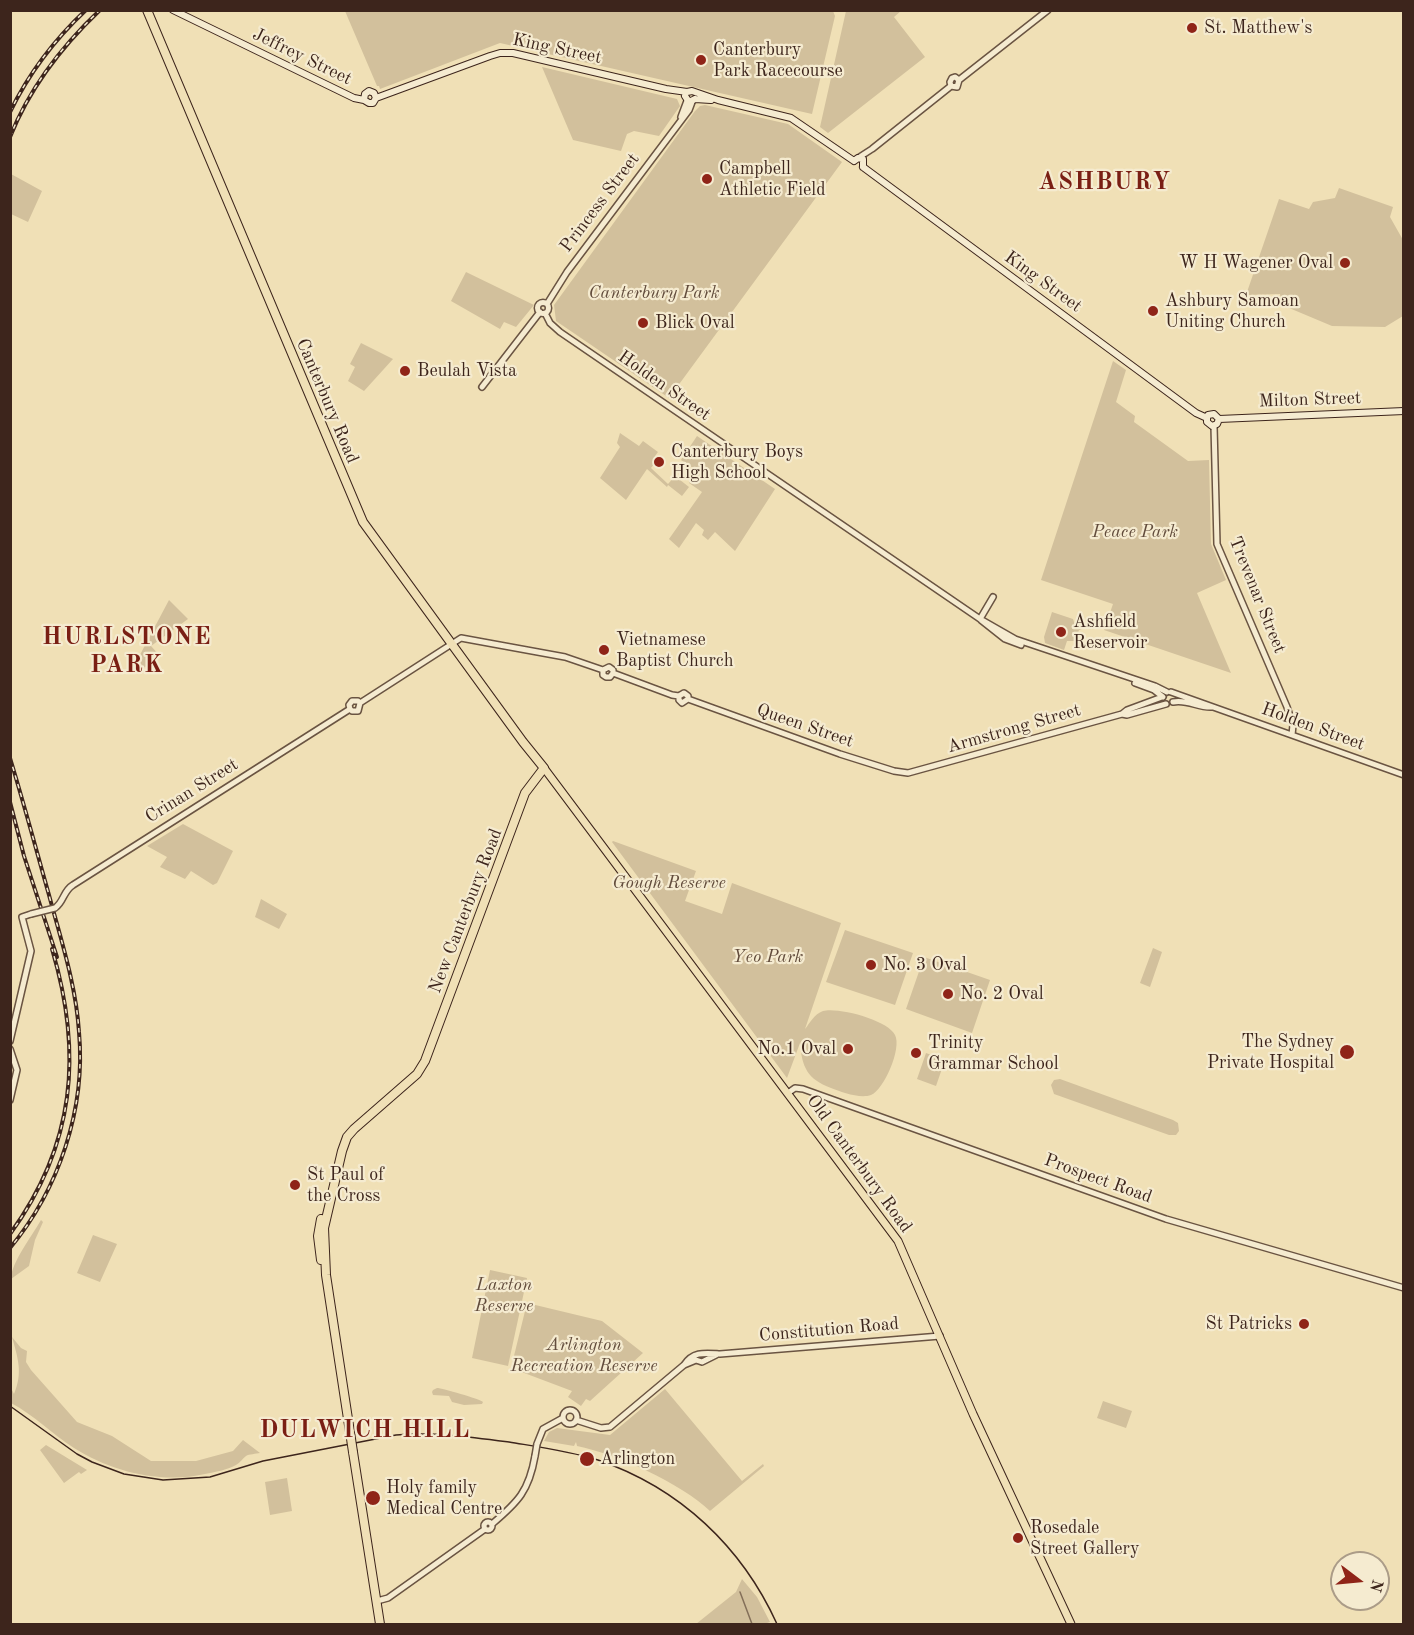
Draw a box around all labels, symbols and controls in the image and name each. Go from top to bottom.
place label: St. Matthew's [1204,17,1312,39]
marker: St. Matthew's [1185,21,1199,35]
street label: Jeffrey Street [249,24,355,90]
street label: King Street [510,29,604,69]
place label: Canterbury Park Racecourse [713,39,843,82]
marker: Canterbury Park Racecourse [694,53,708,67]
street label: Princess Street [556,149,644,257]
place label: Campbell Athletic Field [719,158,826,201]
district label: ASHBURY [1038,169,1172,197]
marker: Campbell Athletic Field [700,172,714,186]
street label: King Street [1000,247,1086,317]
place label: W H Wagener Oval [1179,252,1333,274]
marker: W H Wagener Oval [1338,256,1352,270]
park label: Canterbury Park [588,282,720,304]
place label: Ashbury Samoan Uniting Church [1165,290,1299,332]
marker: Ashbury Samoan Uniting Church [1146,304,1160,318]
place label: Blick Oval [655,312,735,334]
marker: Blick Oval [636,316,650,330]
street label: Canterbury Road [291,335,363,467]
street label: Holden Street [614,346,714,426]
place label: Beulah Vista [417,360,517,382]
marker: Beulah Vista [398,364,412,378]
street label: Milton Street [1258,387,1362,413]
place label: Canterbury Boys High School [671,441,803,484]
marker: Canterbury Boys High School [652,455,666,469]
park label: Peace Park [1092,521,1178,543]
street label: Trevenar Street [1224,533,1290,657]
place label: Ashfield Reservoir [1073,611,1147,654]
district label: HURLSTONE PARK [42,624,212,680]
marker: Ashfield Reservoir [1054,625,1068,639]
place label: Vietnamese Baptist Church [616,629,733,672]
marker: Vietnamese Baptist Church [597,643,611,657]
street label: Holden Street [1259,698,1367,756]
street label: Queen Street [754,699,856,753]
street label: Armstrong Street [945,700,1083,758]
street label: Crinan Street [142,754,242,828]
street label: New Canterbury Road [425,826,507,996]
park label: Gough Reserve [612,872,726,894]
park label: Yeo Park [733,946,803,968]
place label: No. 3 Oval [883,954,967,976]
marker: No. 3 Oval [864,958,878,972]
place label: No. 2 Oval [960,983,1044,1005]
marker: No. 2 Oval [941,987,955,1001]
place label: The Sydney Private Hospital [1207,1031,1334,1074]
place label: Trinity Grammar School [928,1032,1059,1074]
place label: No.1 Oval [757,1038,836,1060]
marker: No.1 Oval [841,1042,855,1056]
marker: The Sydney Private Hospital [1338,1043,1356,1061]
marker: Trinity Grammar School [909,1046,923,1060]
street label: Old Canterbury Road [802,1091,916,1237]
street label: Prospect Road [1041,1149,1155,1209]
place label: St Paul of the Cross [307,1164,384,1206]
marker: St Paul of the Cross [288,1178,302,1192]
park label: Laxton Reserve [475,1274,533,1316]
street label: Constitution Road [758,1313,900,1347]
place label: St Patricks [1206,1313,1292,1335]
marker: St Patricks [1297,1317,1311,1331]
park label: Arlington Recreation Reserve [510,1334,658,1376]
district label: DULWICH HILL [260,1417,470,1445]
place label: Arlington [600,1448,675,1470]
marker: Arlington [578,1450,596,1468]
place label: Holy family Medical Centre [386,1477,502,1520]
marker: Holy family Medical Centre [364,1489,382,1507]
place label: Rosedale Street Gallery [1030,1517,1140,1559]
marker: Rosedale Street Gallery [1011,1531,1025,1545]
north arrow [1330,1551,1390,1611]
text: N [1366,1577,1385,1593]

